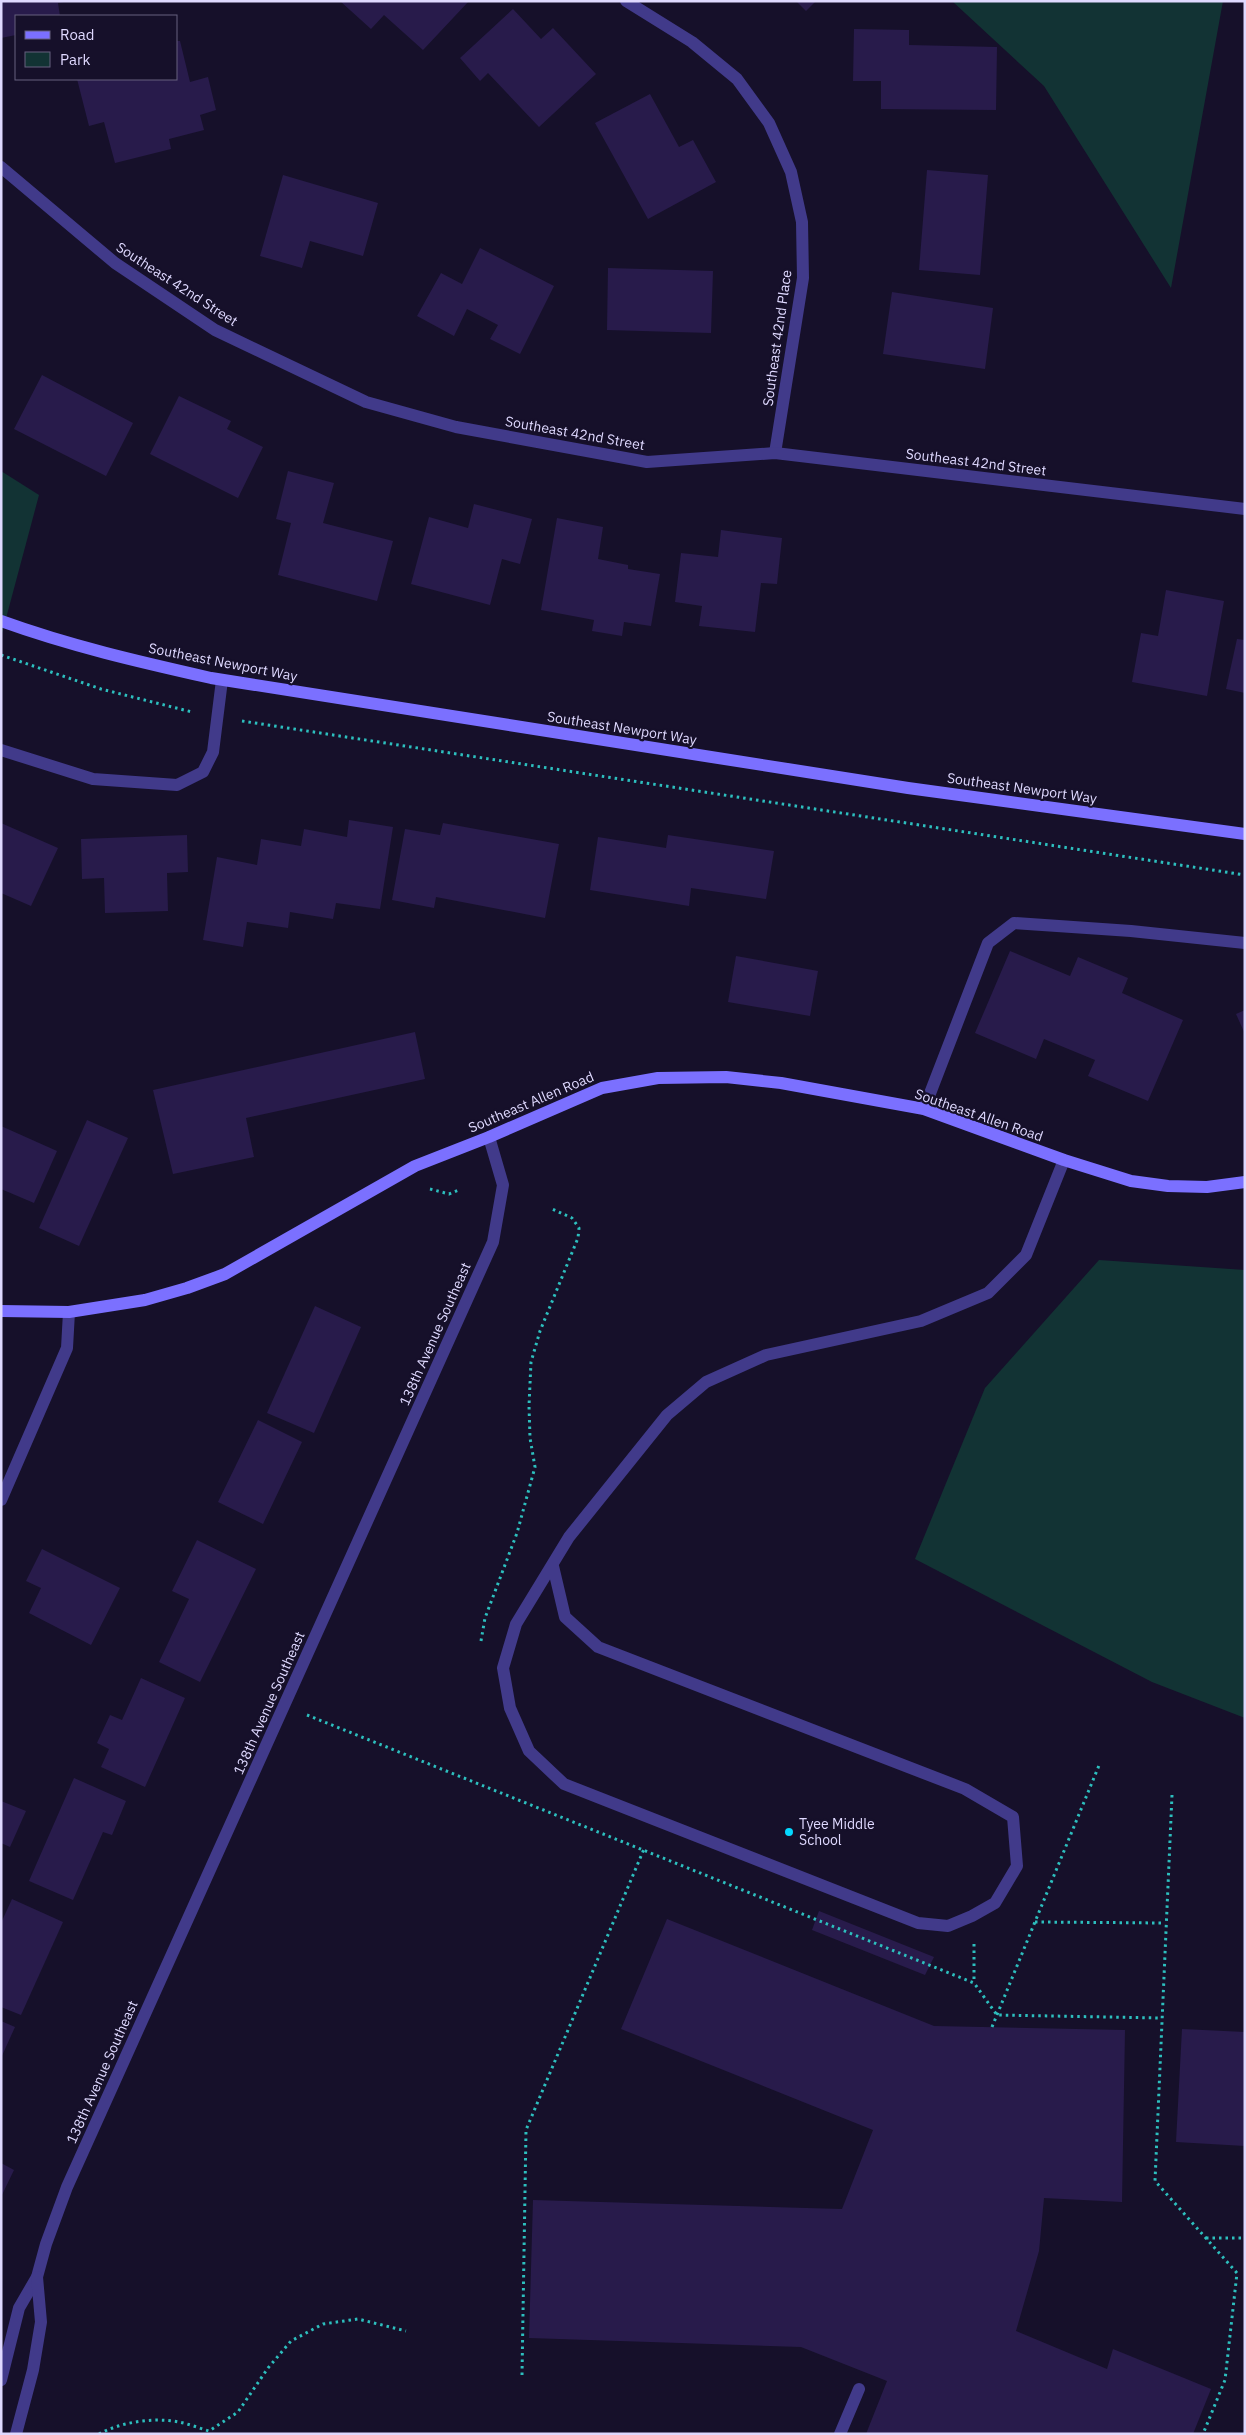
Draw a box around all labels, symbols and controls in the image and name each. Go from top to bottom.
legend [15,15,178,80]
text: Road [60,25,95,44]
text: Park [60,50,90,69]
street label: Southeast 42nd Street [113,238,241,330]
street label: Southeast 42nd Place [759,268,796,407]
street label: Southeast 42nd Street [504,412,646,454]
street label: Southeast 42nd Street [905,444,1047,480]
street label: Southeast Newport Way [147,639,299,685]
street label: Southeast Newport Way [546,707,698,749]
street label: Southeast Newport Way [946,769,1098,807]
street label: Southeast Allen Road [466,1067,596,1137]
street label: Southeast Allen Road [912,1085,1046,1145]
street label: 138th Avenue Southeast [395,1259,475,1408]
street label: 138th Avenue Southeast [229,1628,309,1777]
place label: Tyee Middle School [799,1815,875,1849]
marker: Tyee Middle School [783,1826,795,1838]
street label: 138th Avenue Southeast [62,1997,142,2146]

